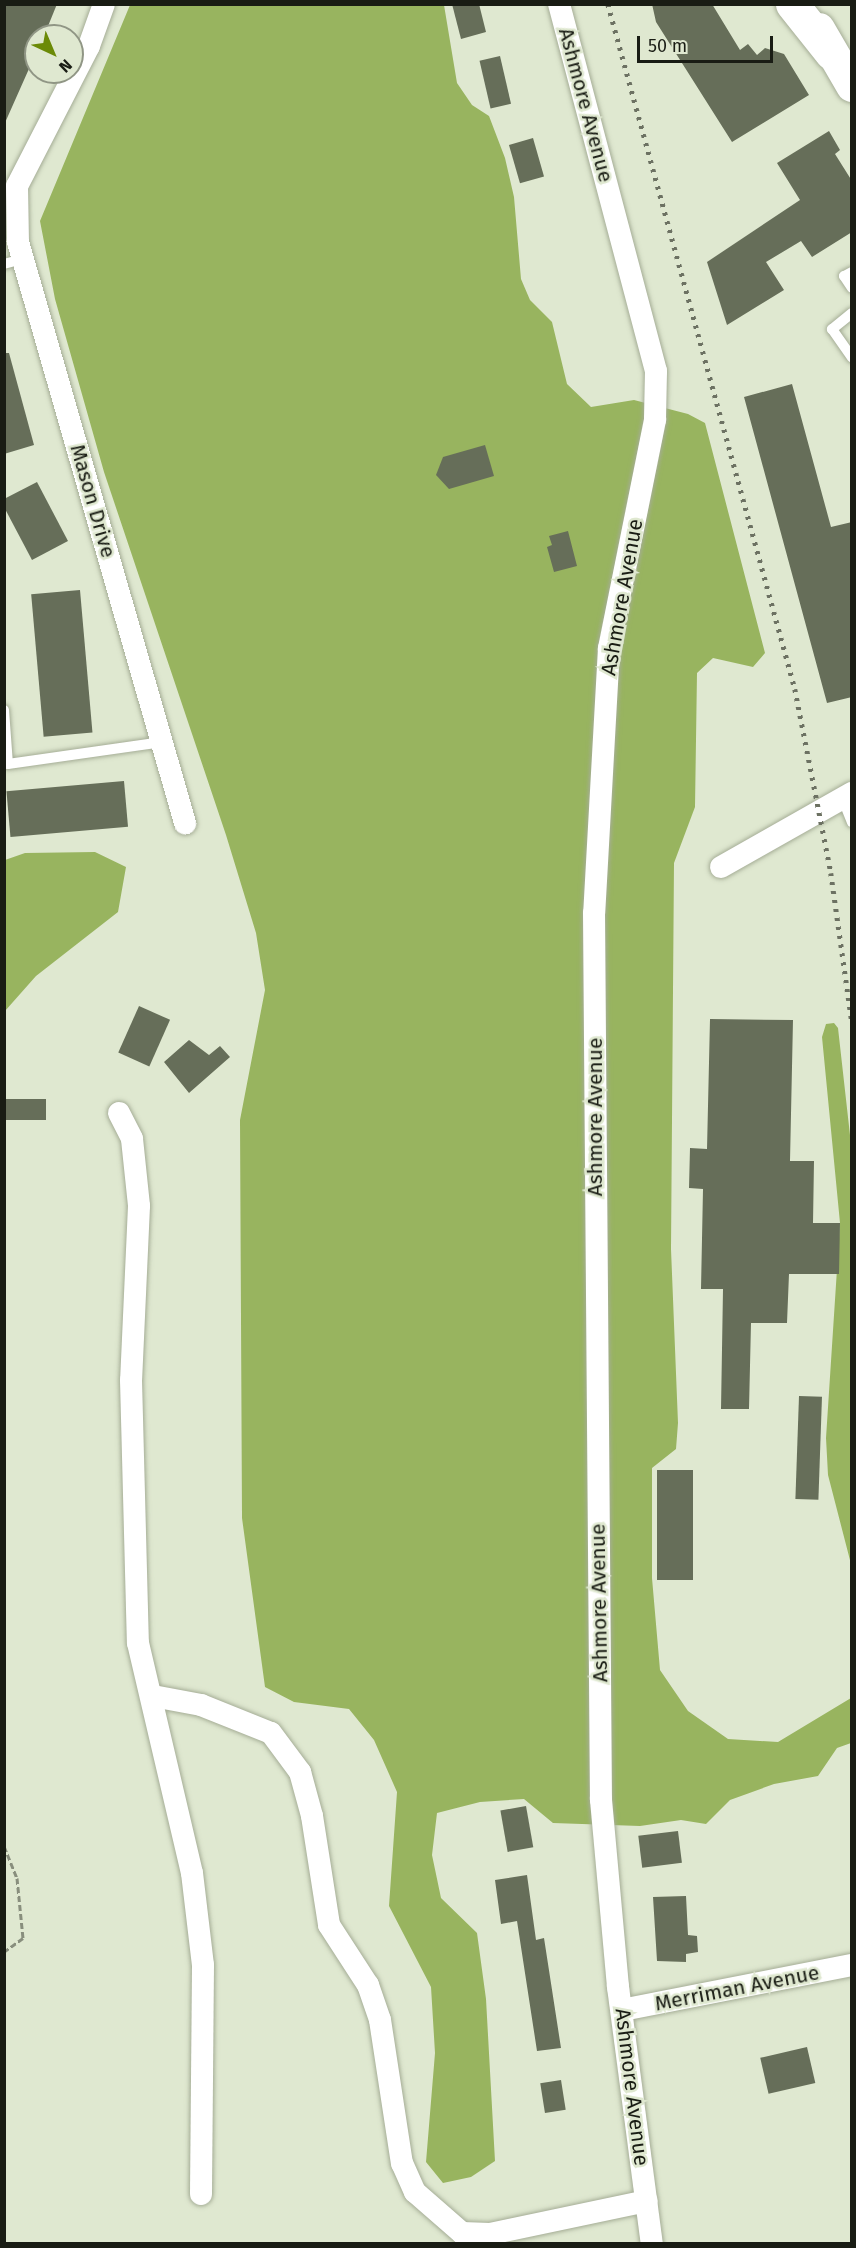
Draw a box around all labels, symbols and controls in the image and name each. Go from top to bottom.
north arrow [24,24,84,84]
scale bar [640,24,776,62]
street label: Ashmore Avenue [553,25,619,185]
text: 50 m [648,35,687,57]
text: N [55,55,76,76]
street label: Mason Drive [65,441,121,561]
street label: Ashmore Avenue [596,517,648,677]
street label: Ashmore Avenue [582,1038,608,1196]
street label: Ashmore Avenue [585,1523,613,1683]
street label: Merriman Avenue [653,1960,821,2016]
street label: Ashmore Avenue [610,2007,654,2167]

